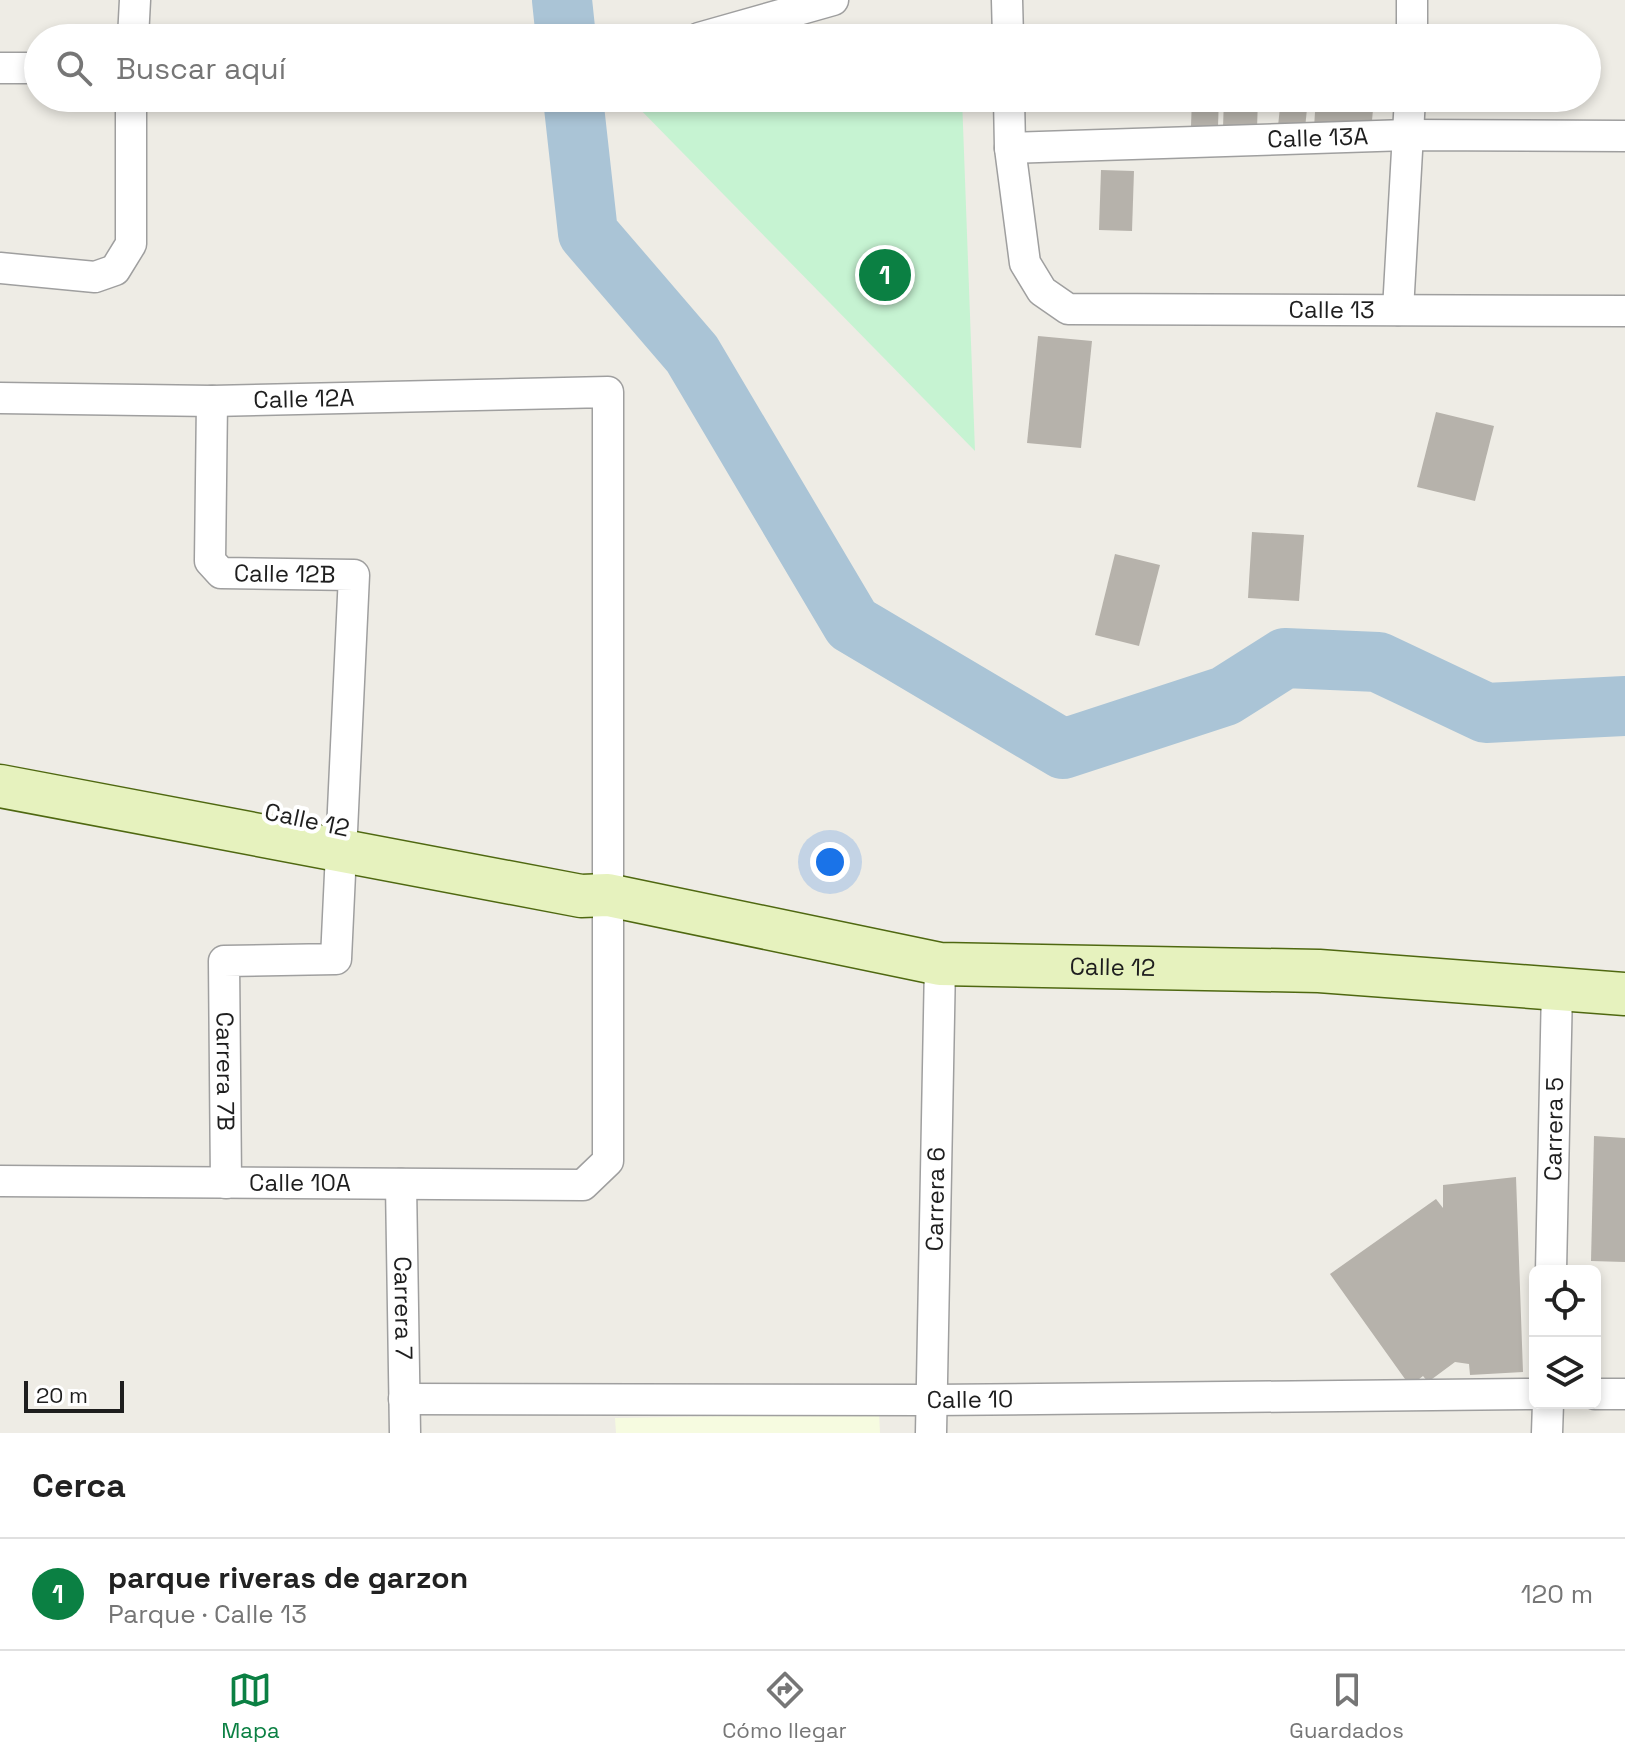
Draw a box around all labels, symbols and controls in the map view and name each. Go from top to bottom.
search box [24,24,1601,112]
icon: search [52,46,96,90]
text: Buscar aquí [116,49,286,88]
street label: Calle 13A [1267,120,1369,155]
pin: 1 [859,245,911,305]
street label: Calle 13 [1289,294,1375,325]
street label: Calle 12A [253,382,355,415]
street label: Calle 12B [234,557,336,590]
street label: Calle 12 [262,795,352,844]
your location [810,842,850,882]
street label: Calle 12 [1069,950,1156,983]
street label: Carrera 7B [209,1012,242,1131]
street label: Carrera 5 [1537,1077,1570,1181]
street label: Carrera 6 [918,1147,951,1252]
street label: Calle 10A [249,1167,351,1198]
street label: Carrera 7 [387,1256,420,1360]
map controls [1529,1265,1601,1409]
button: locate [1529,1265,1601,1337]
button: layers [1529,1337,1601,1409]
scale bar [24,1377,124,1413]
text: 20 m [36,1381,88,1409]
street label: Calle 10 [926,1383,1014,1415]
text: Cerca [32,1464,126,1507]
text: parque riveras de garzon [108,1558,468,1597]
text: 1 [52,1577,64,1611]
text: 120 m [1521,1577,1593,1611]
text: Parque · Calle 13 [108,1597,307,1631]
tab: Mapa [221,1668,280,1744]
tab: Cómo llegar [722,1668,847,1744]
tab: Guardados [1289,1668,1404,1744]

